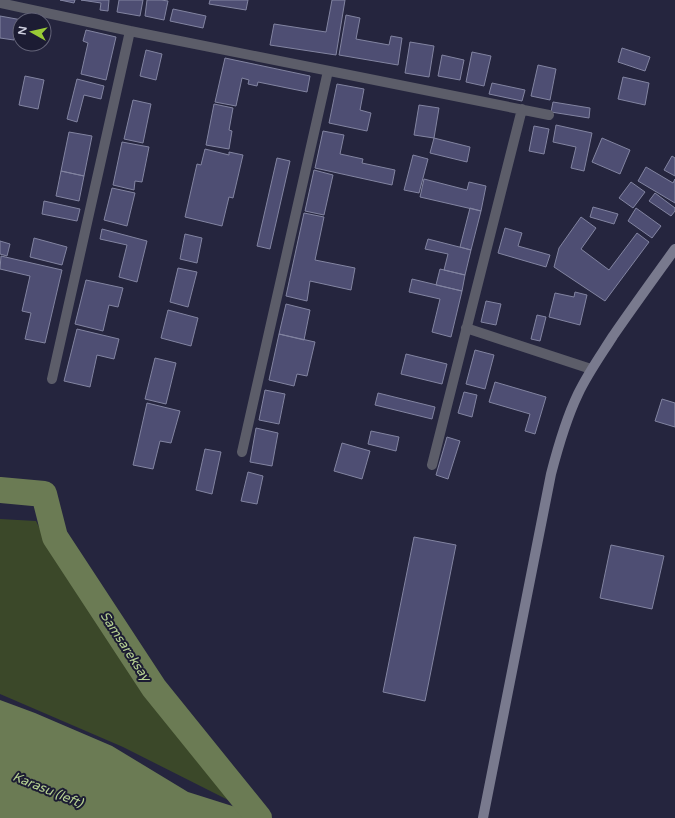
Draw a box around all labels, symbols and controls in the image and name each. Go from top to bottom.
north arrow [12,12,52,52]
text: N [16,25,30,36]
water label: Samsareksay [97,608,155,686]
water label: Karasu (left) [10,769,86,812]

